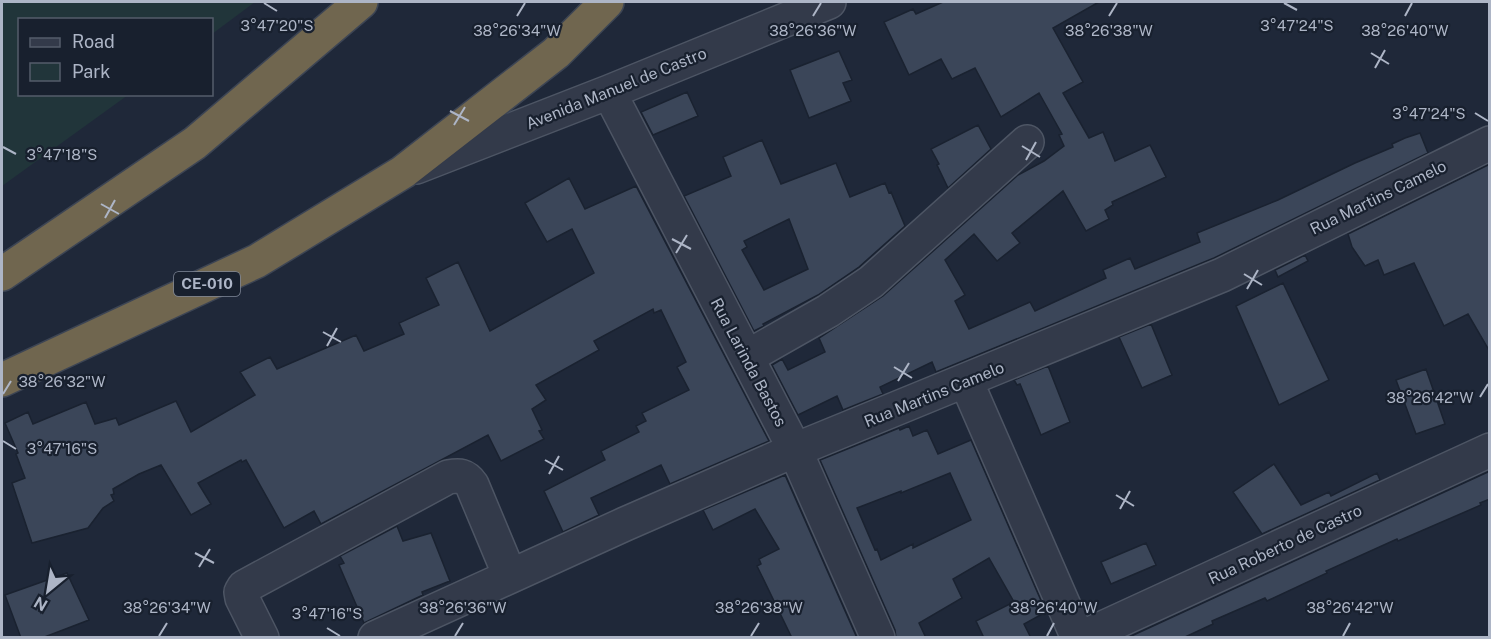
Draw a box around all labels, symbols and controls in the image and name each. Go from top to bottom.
text: 3°47'20"S [240,17,314,34]
text: 3°47'24"S [1260,17,1334,34]
legend [18,18,213,96]
text: 38°26'34"W [473,22,561,39]
text: 38°26'36"W [769,22,857,39]
text: 38°26'38"W [1065,22,1153,39]
text: 38°26'40"W [1361,22,1449,39]
text: Road [72,31,115,52]
street label: Avenida Manuel de Castro [523,43,709,133]
text: Park [72,61,110,82]
text: 3°47'24"S [1392,105,1466,122]
text: 3°47'18"S [27,146,97,163]
street label: Rua Martins Camelo [1307,156,1449,239]
road number: CE-010 [174,272,240,296]
street label: Rua Larinda Bastos [707,295,790,430]
street label: Rua Martins Camelo [861,358,1007,431]
text: 38°26'32"W [18,373,106,390]
text: 38°26'42"W [1386,389,1474,406]
text: 3°47'16"S [27,440,97,457]
street label: Rua Roberto de Castro [1206,501,1365,588]
north arrow [18,561,78,621]
text: N [31,592,51,615]
text: 38°26'34"W [123,599,211,616]
text: 38°26'36"W [419,599,507,616]
text: 38°26'38"W [715,599,803,616]
text: 38°26'40"W [1010,599,1098,616]
text: 38°26'42"W [1306,599,1394,616]
text: 3°47'16"S [292,605,362,622]

